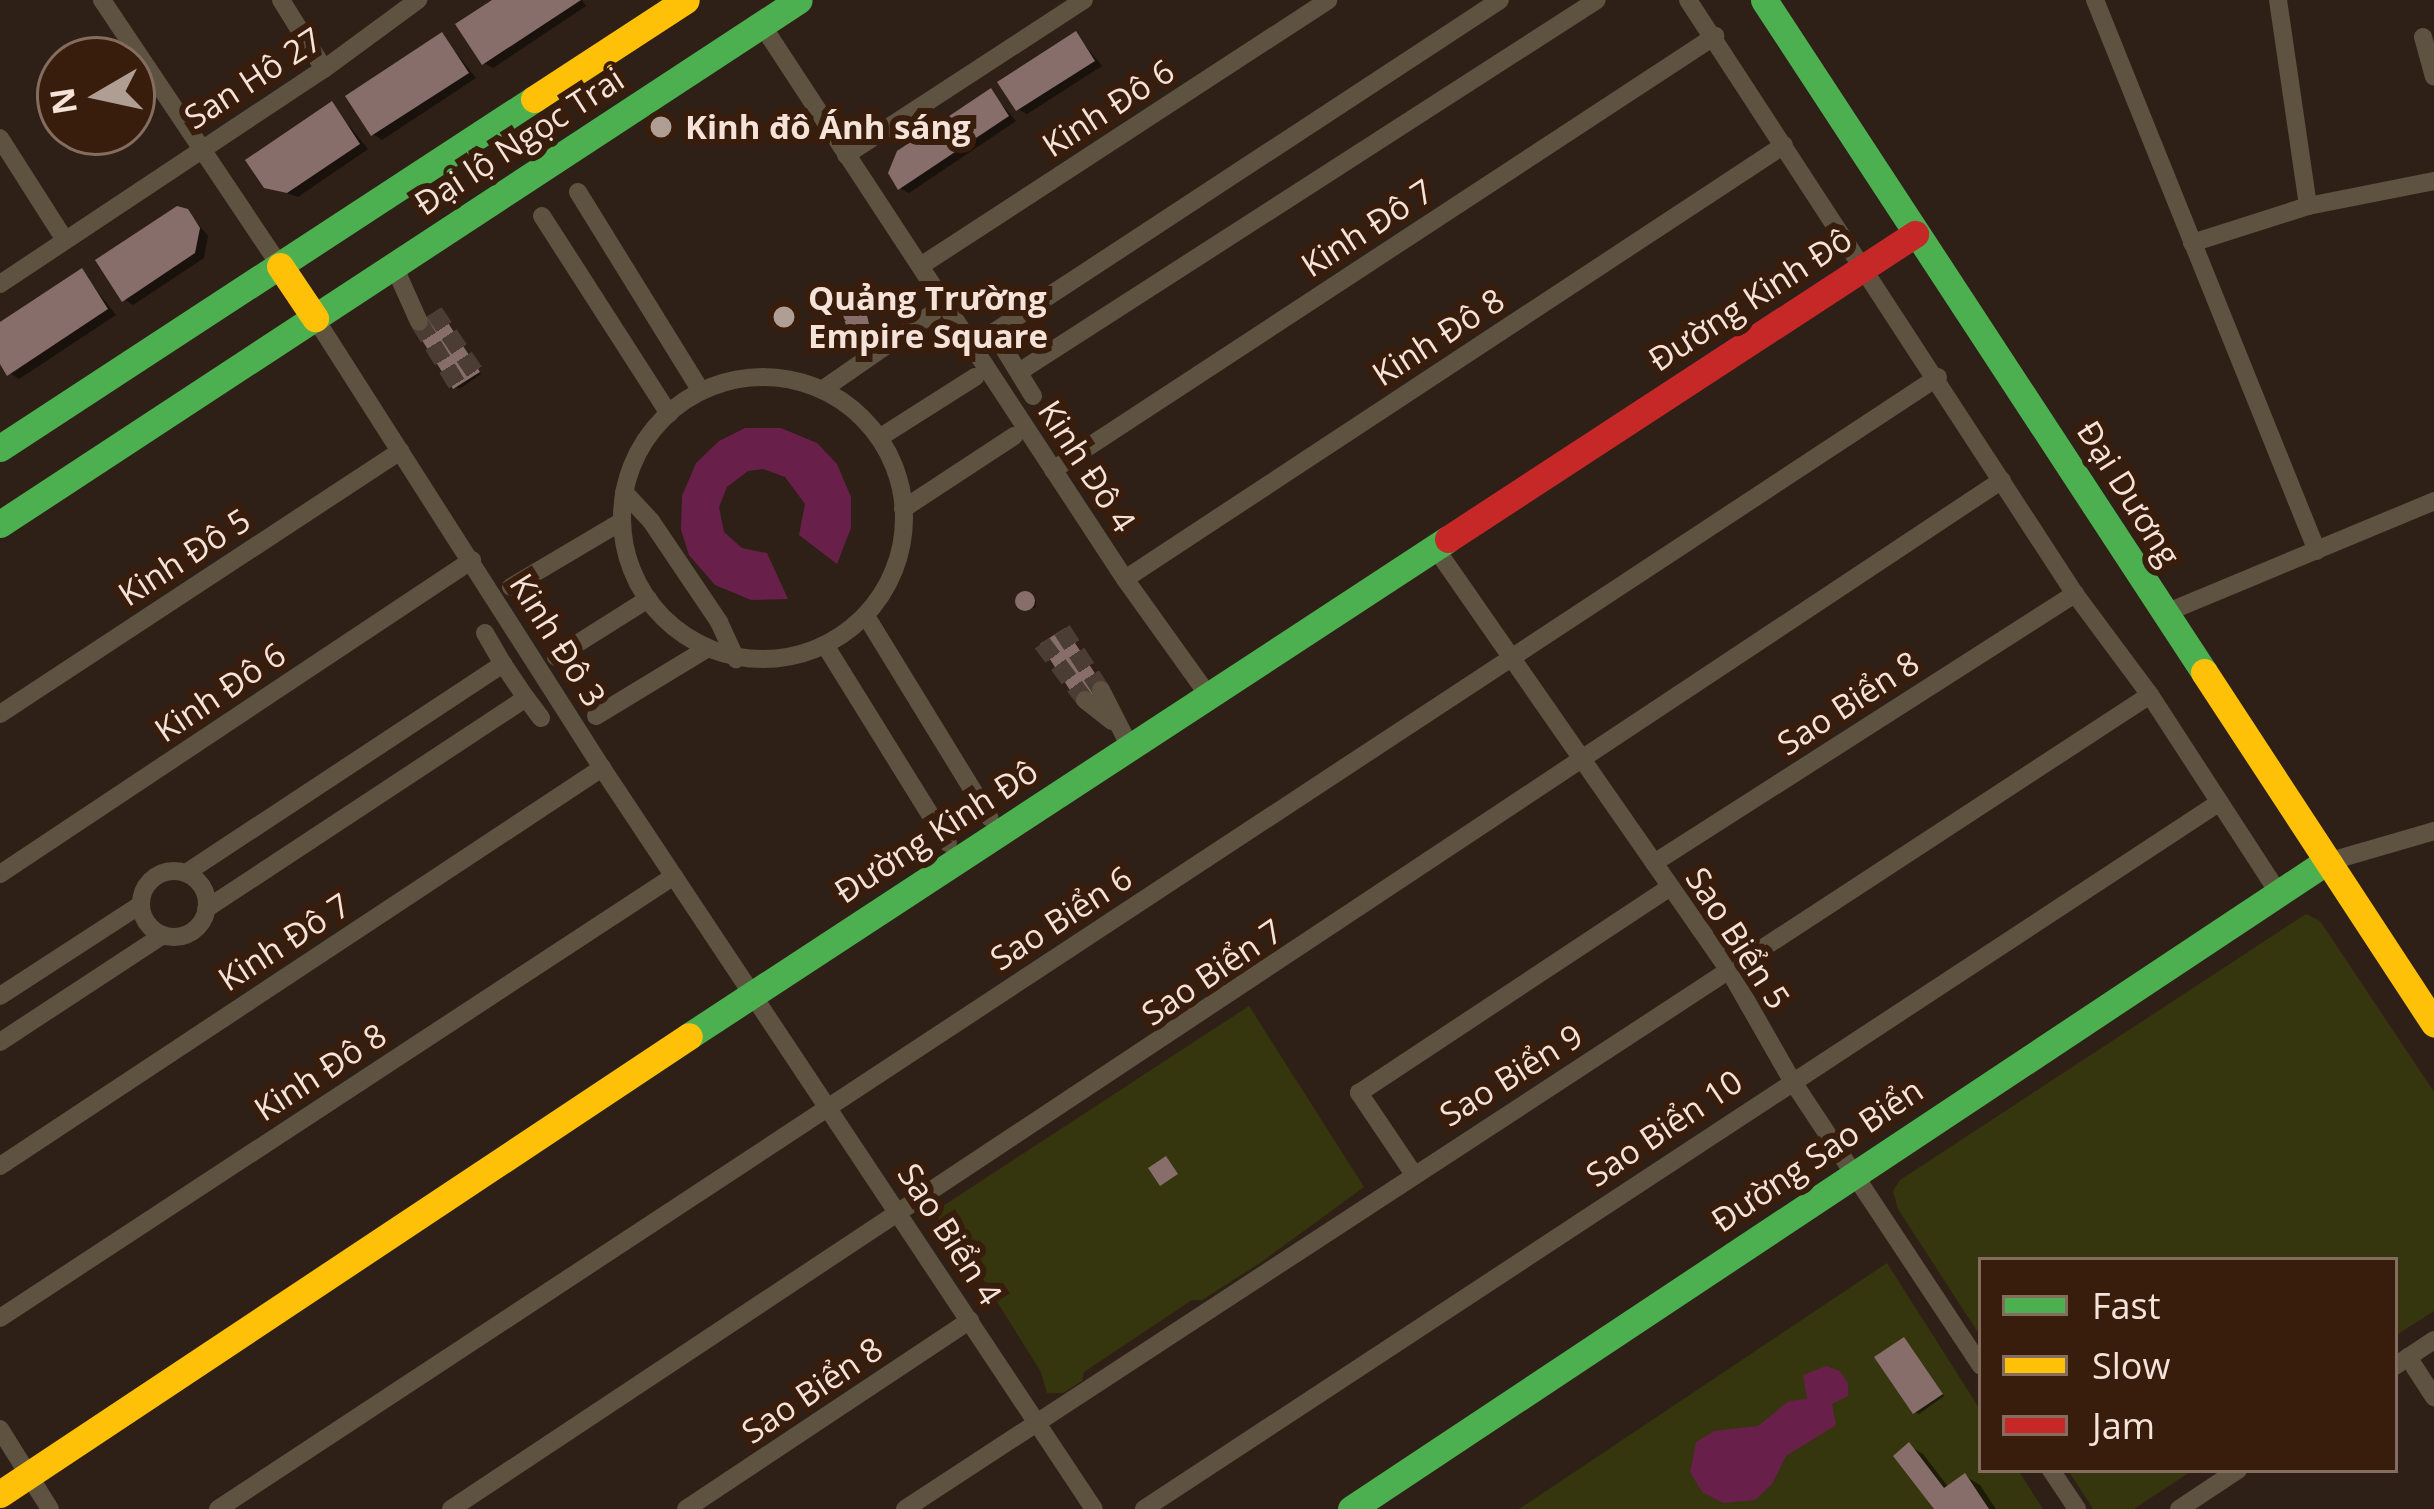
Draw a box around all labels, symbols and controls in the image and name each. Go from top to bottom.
street label: San Hô 27 [177,19,329,137]
north arrow [36,36,156,156]
street label: Kinh Đô 6 [1035,51,1181,165]
street label: Đại lộ Ngọc Trai [407,59,631,223]
text: N [39,84,87,118]
place label: Kinh đô Ánh sáng [685,107,971,147]
marker: Kinh đô Ánh sáng [648,114,674,140]
street label: Kinh Đô 7 [1294,171,1440,285]
street label: Đường Kinh Đô [1641,219,1859,379]
place label: Quảng Trường Empire Square [808,278,1048,356]
street label: Kinh Đô 8 [1365,280,1511,394]
marker: Quảng Trường Empire Square [771,304,797,330]
street label: Kinh Đô 4 [1030,393,1144,539]
street label: Đại Dương [2069,413,2189,573]
street label: Kinh Đô 5 [111,500,257,614]
street label: Kinh Đô 3 [502,566,614,714]
street label: Kinh Đô 6 [147,634,293,750]
street label: Sao Biển 8 [1770,643,1926,763]
street label: Đường Kinh Đô [827,751,1045,911]
street label: Sao Biển 6 [983,858,1139,978]
street label: Sao Biển 5 [1678,860,1798,1016]
street label: Kinh Đô 7 [211,885,357,999]
street label: Sao Biển 7 [1134,911,1290,1033]
street label: Kinh Đô 8 [247,1015,393,1129]
street label: Sao Biển 9 [1432,1016,1590,1134]
street label: Sao Biển 10 [1578,1061,1750,1195]
street label: Đường Sao Biển [1704,1070,1930,1240]
street label: Sao Biển 4 [890,1156,1010,1312]
legend [1978,1257,2398,1473]
text: Fast [2092,1281,2161,1330]
street label: Sao Biển 8 [734,1329,890,1451]
text: Slow [2092,1341,2170,1390]
text: Jam [2092,1401,2155,1450]

